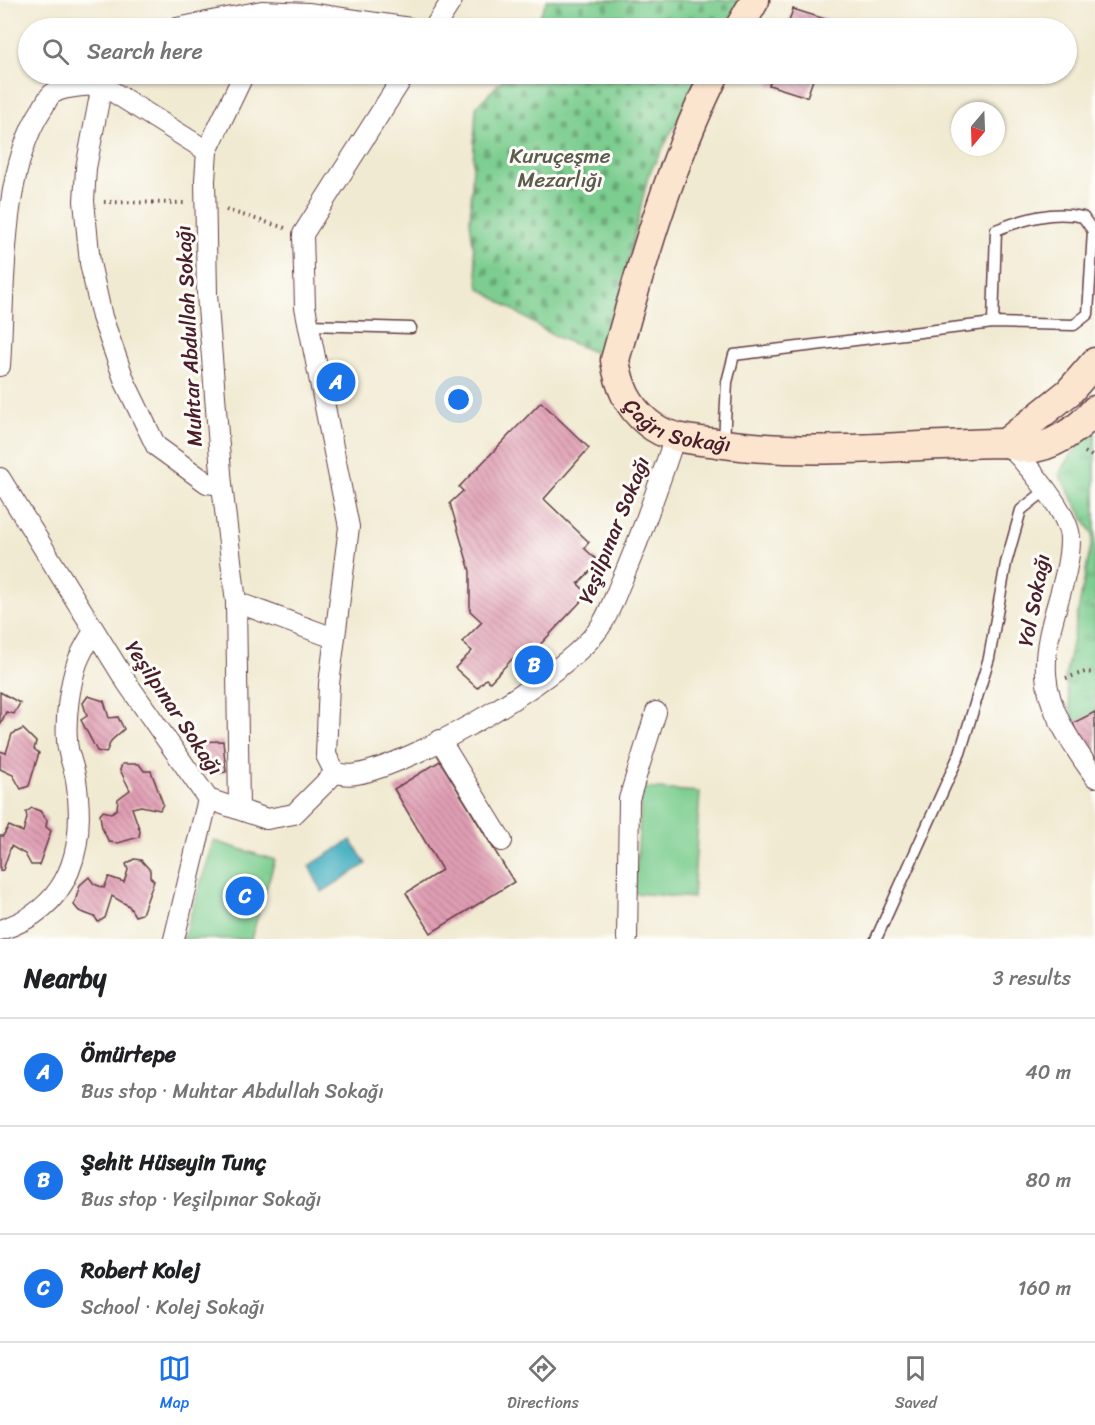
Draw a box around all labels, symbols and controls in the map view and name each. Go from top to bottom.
search box [18,18,1077,84]
text: Search here [87,32,203,71]
icon: search [39,35,72,68]
north arrow [951,102,1005,156]
park label: Kuruçeşme Mezarlığı [509,137,611,199]
street label: Muhtar Abdullah Sokağı [164,224,214,448]
pin: A [316,360,356,404]
your location [444,385,473,414]
street label: Çağrı Sokağı [613,390,733,464]
street label: Yeşilpınar Sokağı [567,450,661,610]
street label: Yol Sokağı [1006,550,1062,649]
street label: Yeşilpınar Sokağı [115,633,234,784]
pin: B [514,642,554,688]
pin: C [226,874,264,918]
text: Nearby [24,955,106,1001]
text: 3 results [993,961,1071,996]
text: Ömürtepe [81,1035,176,1074]
text: A [37,1055,50,1090]
text: 40 m [1025,1055,1071,1090]
text: Bus stop · Muhtar Abdullah Sokağı [81,1074,384,1109]
text: Şehit Hüseyin Tunç [81,1143,266,1182]
text: B [37,1163,50,1198]
text: 80 m [1026,1163,1071,1198]
text: Bus stop · Yeşilpınar Sokağı [81,1182,321,1217]
text: Robert Kolej [81,1251,200,1290]
text: C [37,1271,50,1306]
text: 160 m [1018,1271,1071,1306]
text: School · Kolej Sokağı [81,1290,265,1325]
tab: Map [158,1352,191,1417]
tab: Directions [507,1352,579,1417]
tab: Saved [895,1352,937,1417]

